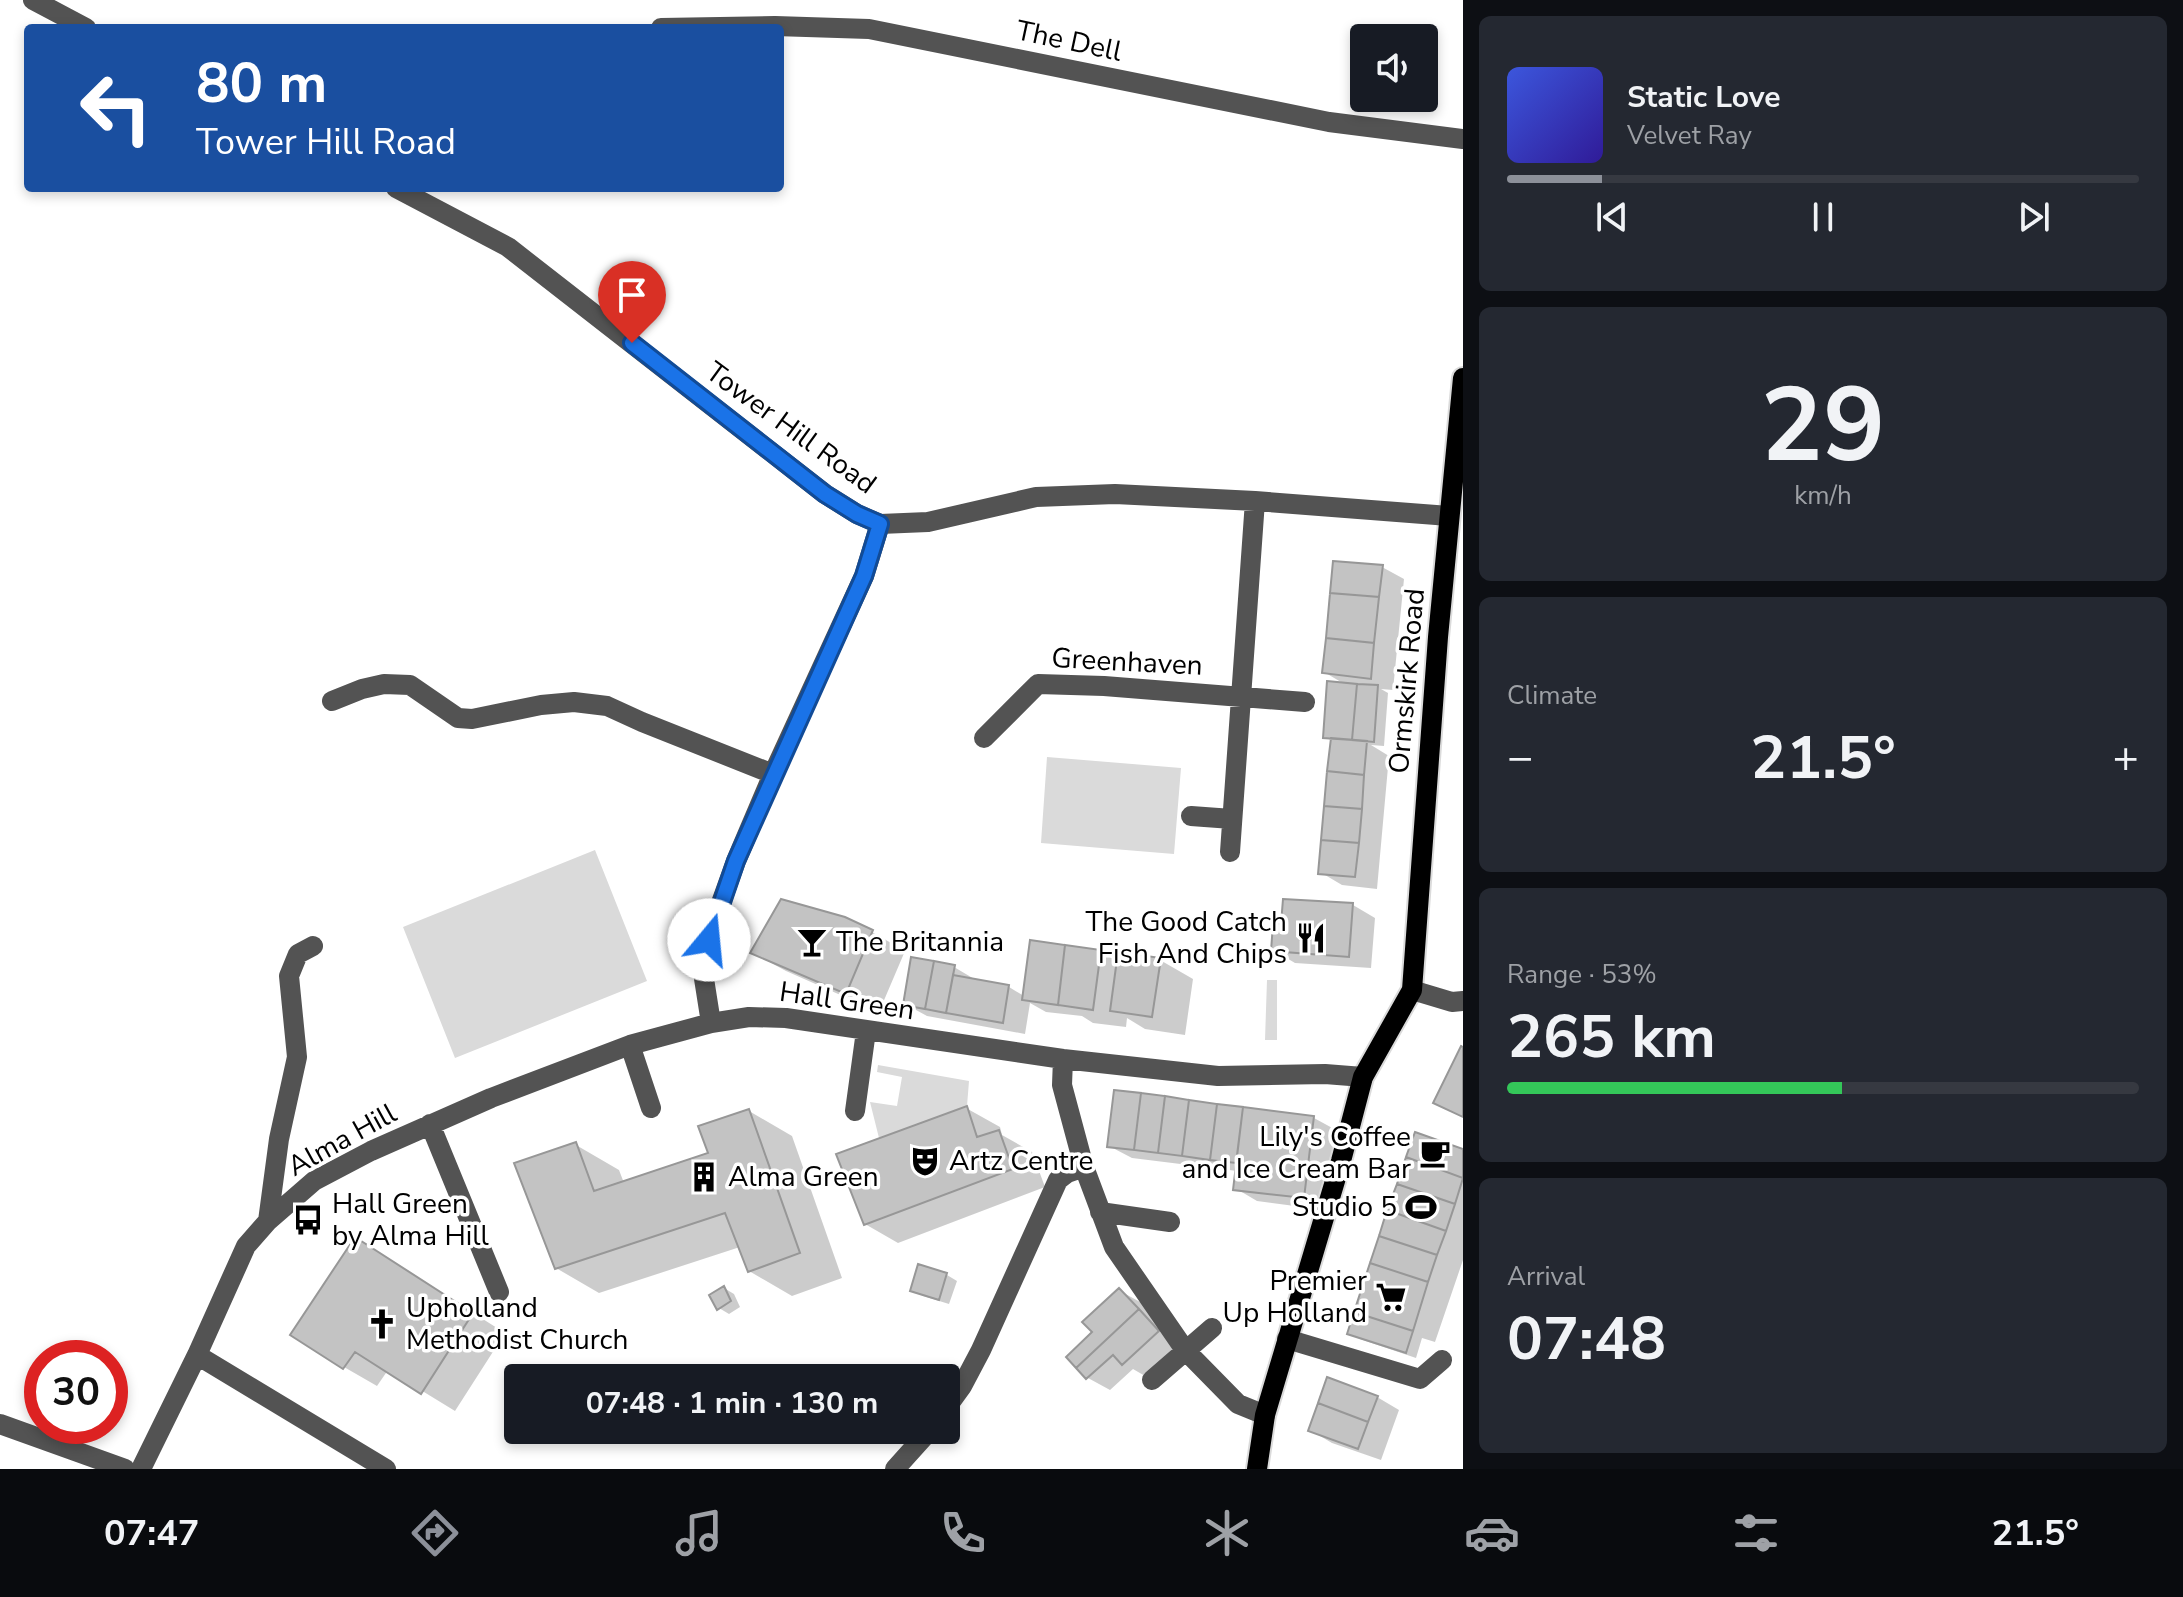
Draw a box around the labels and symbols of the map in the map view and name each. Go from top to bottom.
street label: The Dell [1013,11,1126,71]
pin [598,261,666,343]
street label: Tower Hill Road [698,353,884,503]
street label: Ormskirk Road [1380,587,1434,775]
street label: Greenhaven [1050,639,1204,685]
position arrow [667,898,751,982]
place label: The Good Catch Fish And Chips [1085,903,1287,973]
restaurant icon: The Good Catch Fish And Chips [1294,921,1328,955]
place label: The Britannia [836,923,1004,961]
bar icon: The Britannia [795,925,829,959]
street label: Hall Green [777,973,917,1029]
street label: Alma Hill [281,1094,404,1185]
place label: Lily's Coffee and Ice Cream Bar [1181,1118,1411,1188]
cafe icon: Lily's Coffee and Ice Cream Bar [1418,1136,1452,1170]
place label: Artz Centre [949,1142,1093,1180]
theatre icon: Artz Centre [908,1144,942,1178]
place label: Alma Green [728,1158,879,1196]
building icon: Alma Green [687,1160,721,1194]
place label: Hall Green by Alma Hill [332,1185,490,1255]
place label: Studio 5 [1292,1188,1397,1226]
sports icon: Studio 5 [1404,1190,1438,1224]
bus stop icon: Hall Green by Alma Hill [291,1203,325,1237]
place label: Premier Up Holland [1223,1262,1367,1332]
supermarket icon: Premier Up Holland [1374,1280,1408,1314]
place label: Upholland Methodist Church [406,1289,628,1359]
church icon: Upholland Methodist Church [365,1307,399,1341]
speed limit sign: 30 [24,1340,128,1444]

